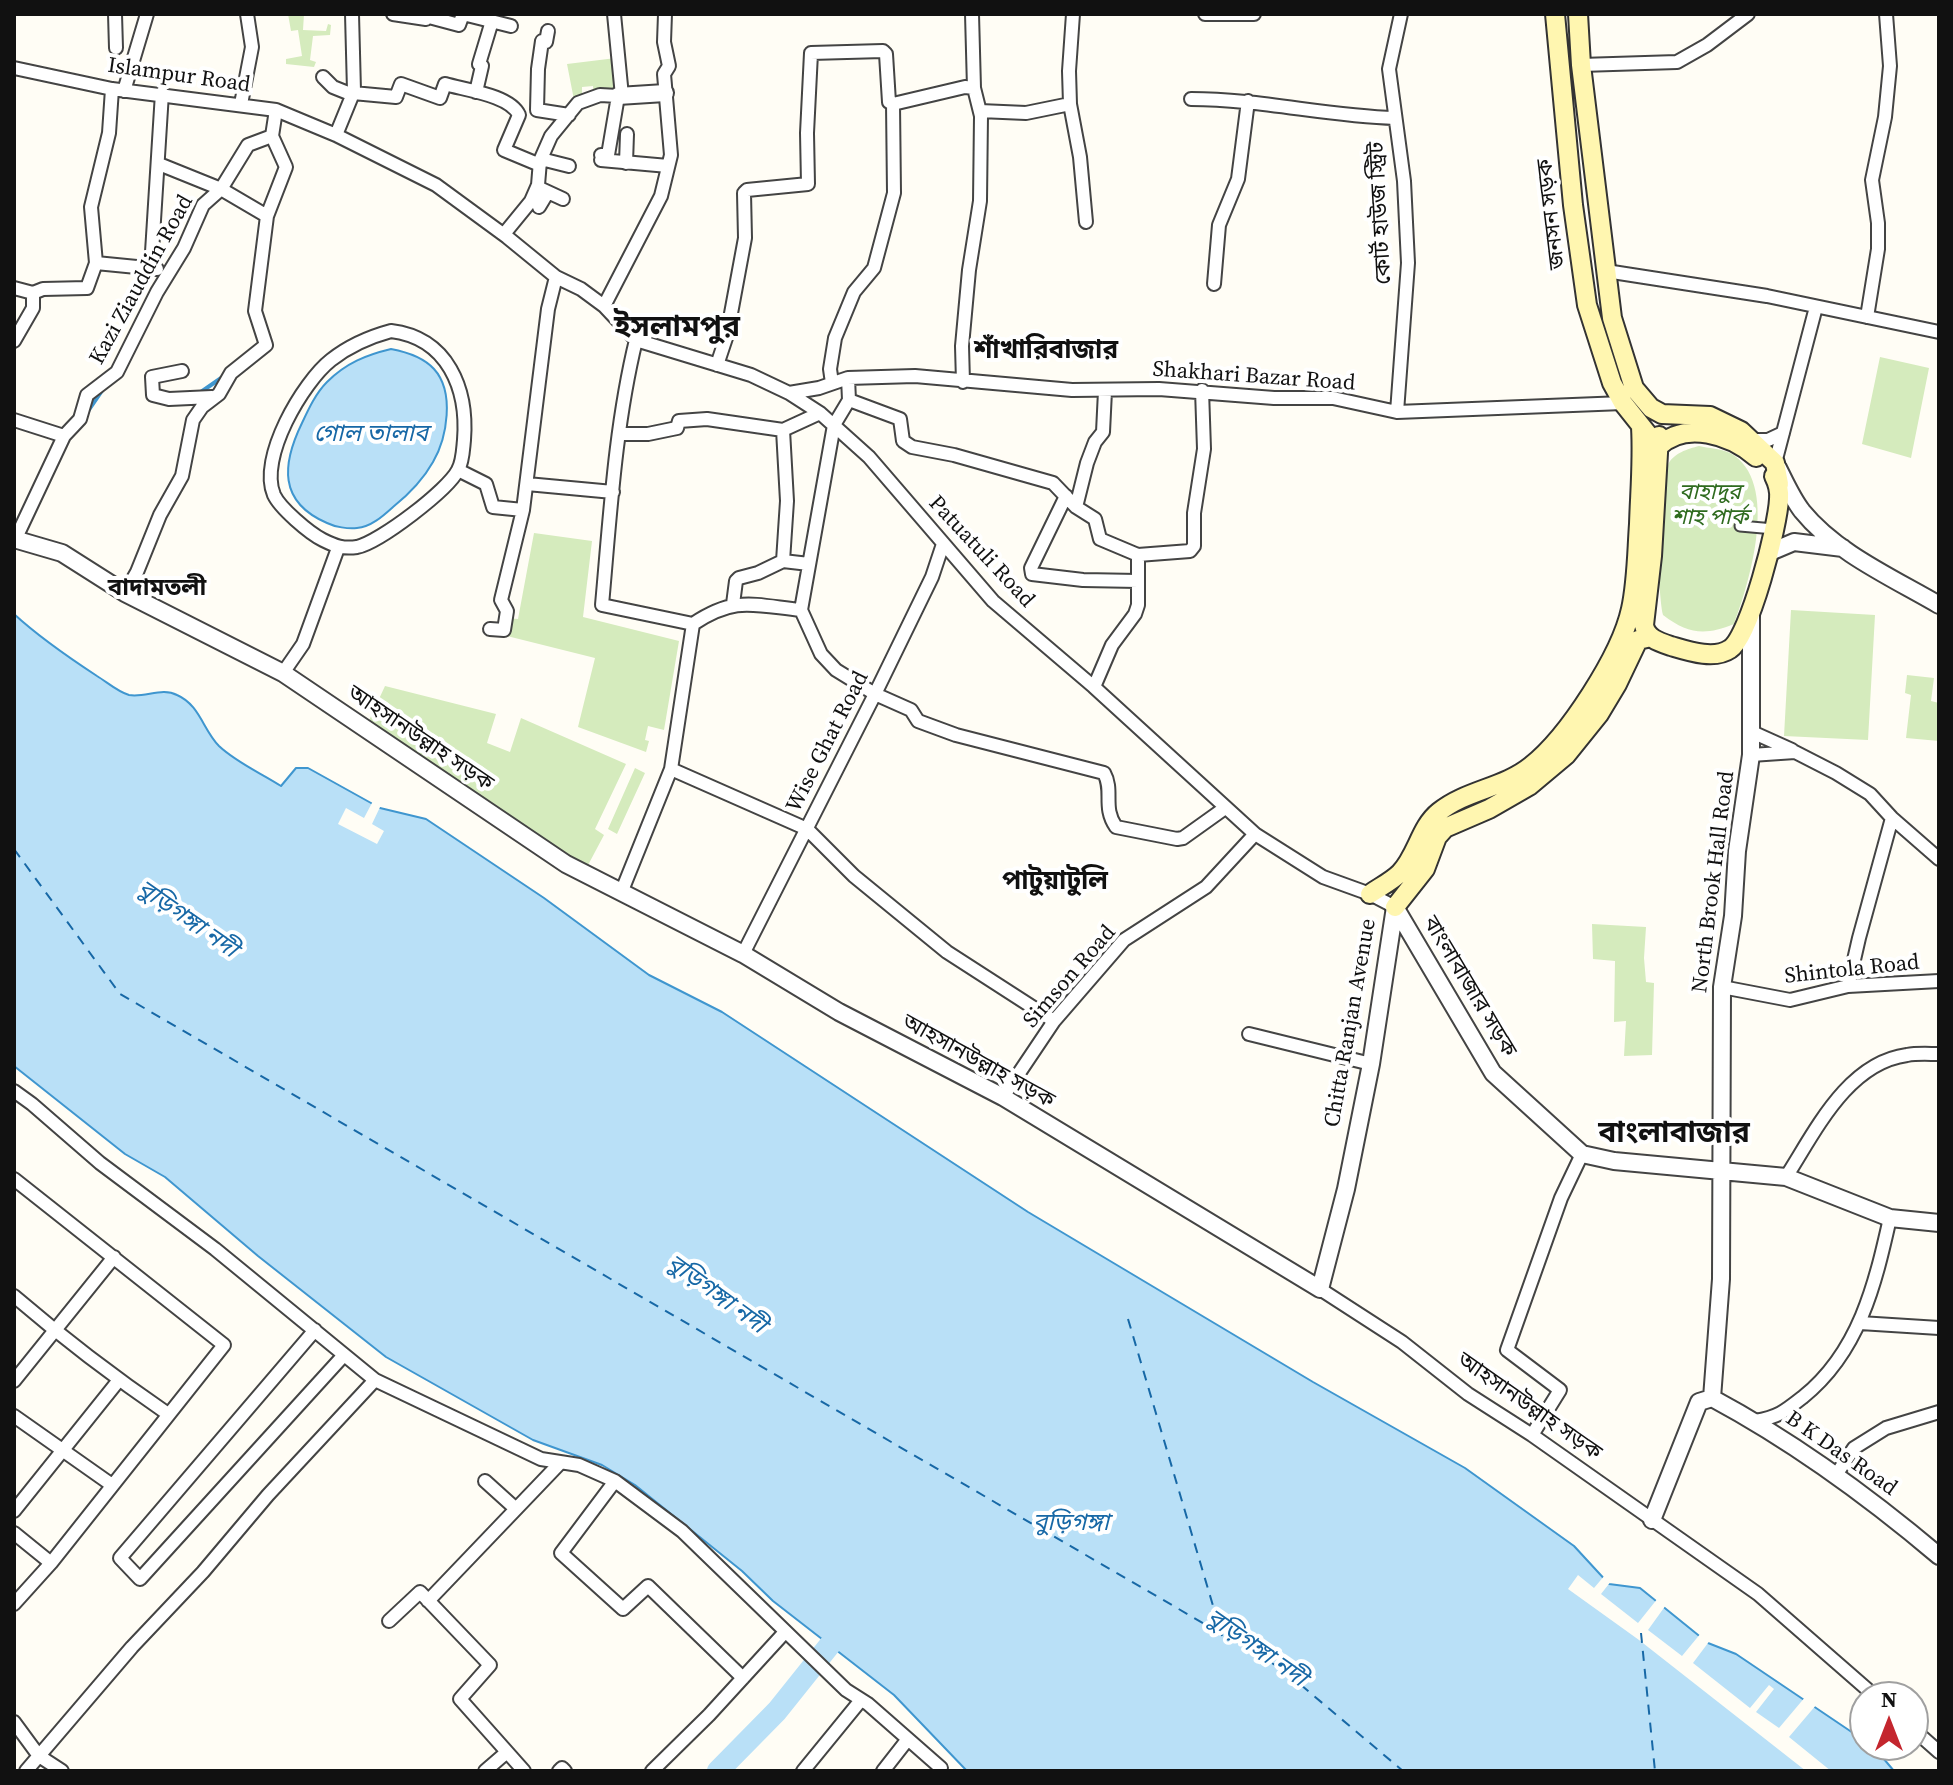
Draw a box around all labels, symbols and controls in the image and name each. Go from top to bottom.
street label: Islampur Road [106,53,252,99]
street label: কোর্ট হাউজ স্ট্রিট [1364,141,1398,285]
street label: জনসন সড়ক [1532,157,1572,271]
street label: Kazi Ziauddin Road [84,191,200,369]
district label: ইসলামপুর [614,310,740,346]
district label: শাঁখারিবাজার [974,335,1118,367]
street label: Shakhari Bazar Road [1152,357,1356,397]
water label: গোল তালাব [314,421,428,449]
park label: বাহাদুর শাহ পার্ক [1671,480,1749,532]
street label: Patuatuli Road [922,491,1040,613]
district label: বাদামতলী [108,575,206,603]
street label: Wise Ghat Road [781,667,875,817]
street label: আহসানউল্লাহ সড়ক [342,680,498,798]
street label: North Brook Hall Road [1687,770,1741,994]
district label: পাটুয়াটুলি [1002,866,1108,898]
water label: বুড়িগঙ্গা নদী [131,875,243,965]
street label: বাংলাবাজার সড়ক [1417,912,1521,1062]
street label: Chitta Ranjan Avenue [1320,917,1382,1129]
street label: Simson Road [1018,920,1122,1034]
street label: Shintola Road [1783,950,1921,990]
street label: আহসানউল্লাহ সড়ক [897,1009,1059,1115]
district label: বাংলাবাজার [1598,1116,1750,1152]
water label: বুড়িগঙ্গা নদী [661,1249,771,1341]
street label: আহসানউল্লাহ সড়ক [1452,1347,1606,1467]
street label: B K Das Road [1780,1406,1902,1502]
water label: বুড়িগঙ্গা [1033,1510,1109,1538]
water label: বুড়িগঙ্গা নদী [1200,1604,1312,1694]
north arrow [1849,1681,1929,1761]
text: N [1881,1684,1897,1714]

